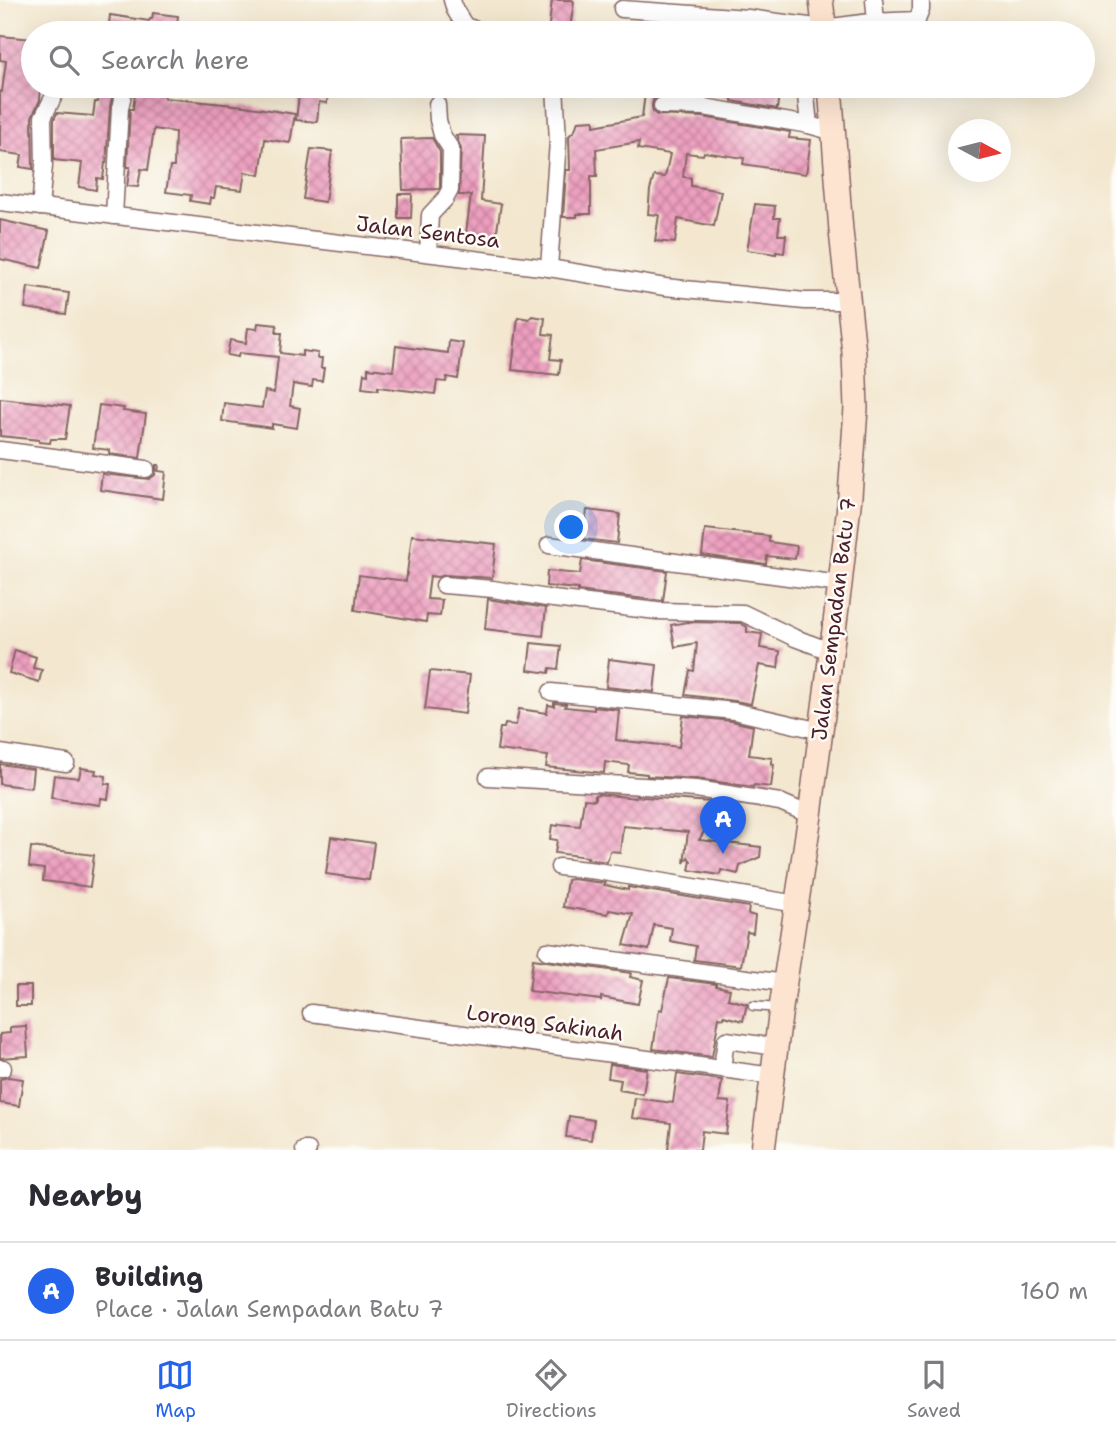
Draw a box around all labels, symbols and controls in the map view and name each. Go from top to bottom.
search box [21,21,1095,98]
icon: search [45,41,83,79]
text: Search here [101,42,250,77]
north arrow [948,119,1011,182]
street label: Jalan Sentosa [355,209,501,255]
street label: Jalan Sempadan Batu 7 [805,496,863,742]
your location [554,510,588,544]
pin: A [700,796,746,854]
street label: Lorong Sakinah [465,998,625,1048]
text: Nearby [28,1175,143,1216]
text: Building [95,1259,203,1294]
text: A [42,1276,60,1306]
text: 160 m [1020,1276,1088,1306]
text: Place · Jalan Sempadan Batu 7 [95,1294,444,1324]
tab: Map [155,1356,196,1423]
tab: Directions [506,1356,597,1423]
tab: Saved [907,1356,961,1423]

